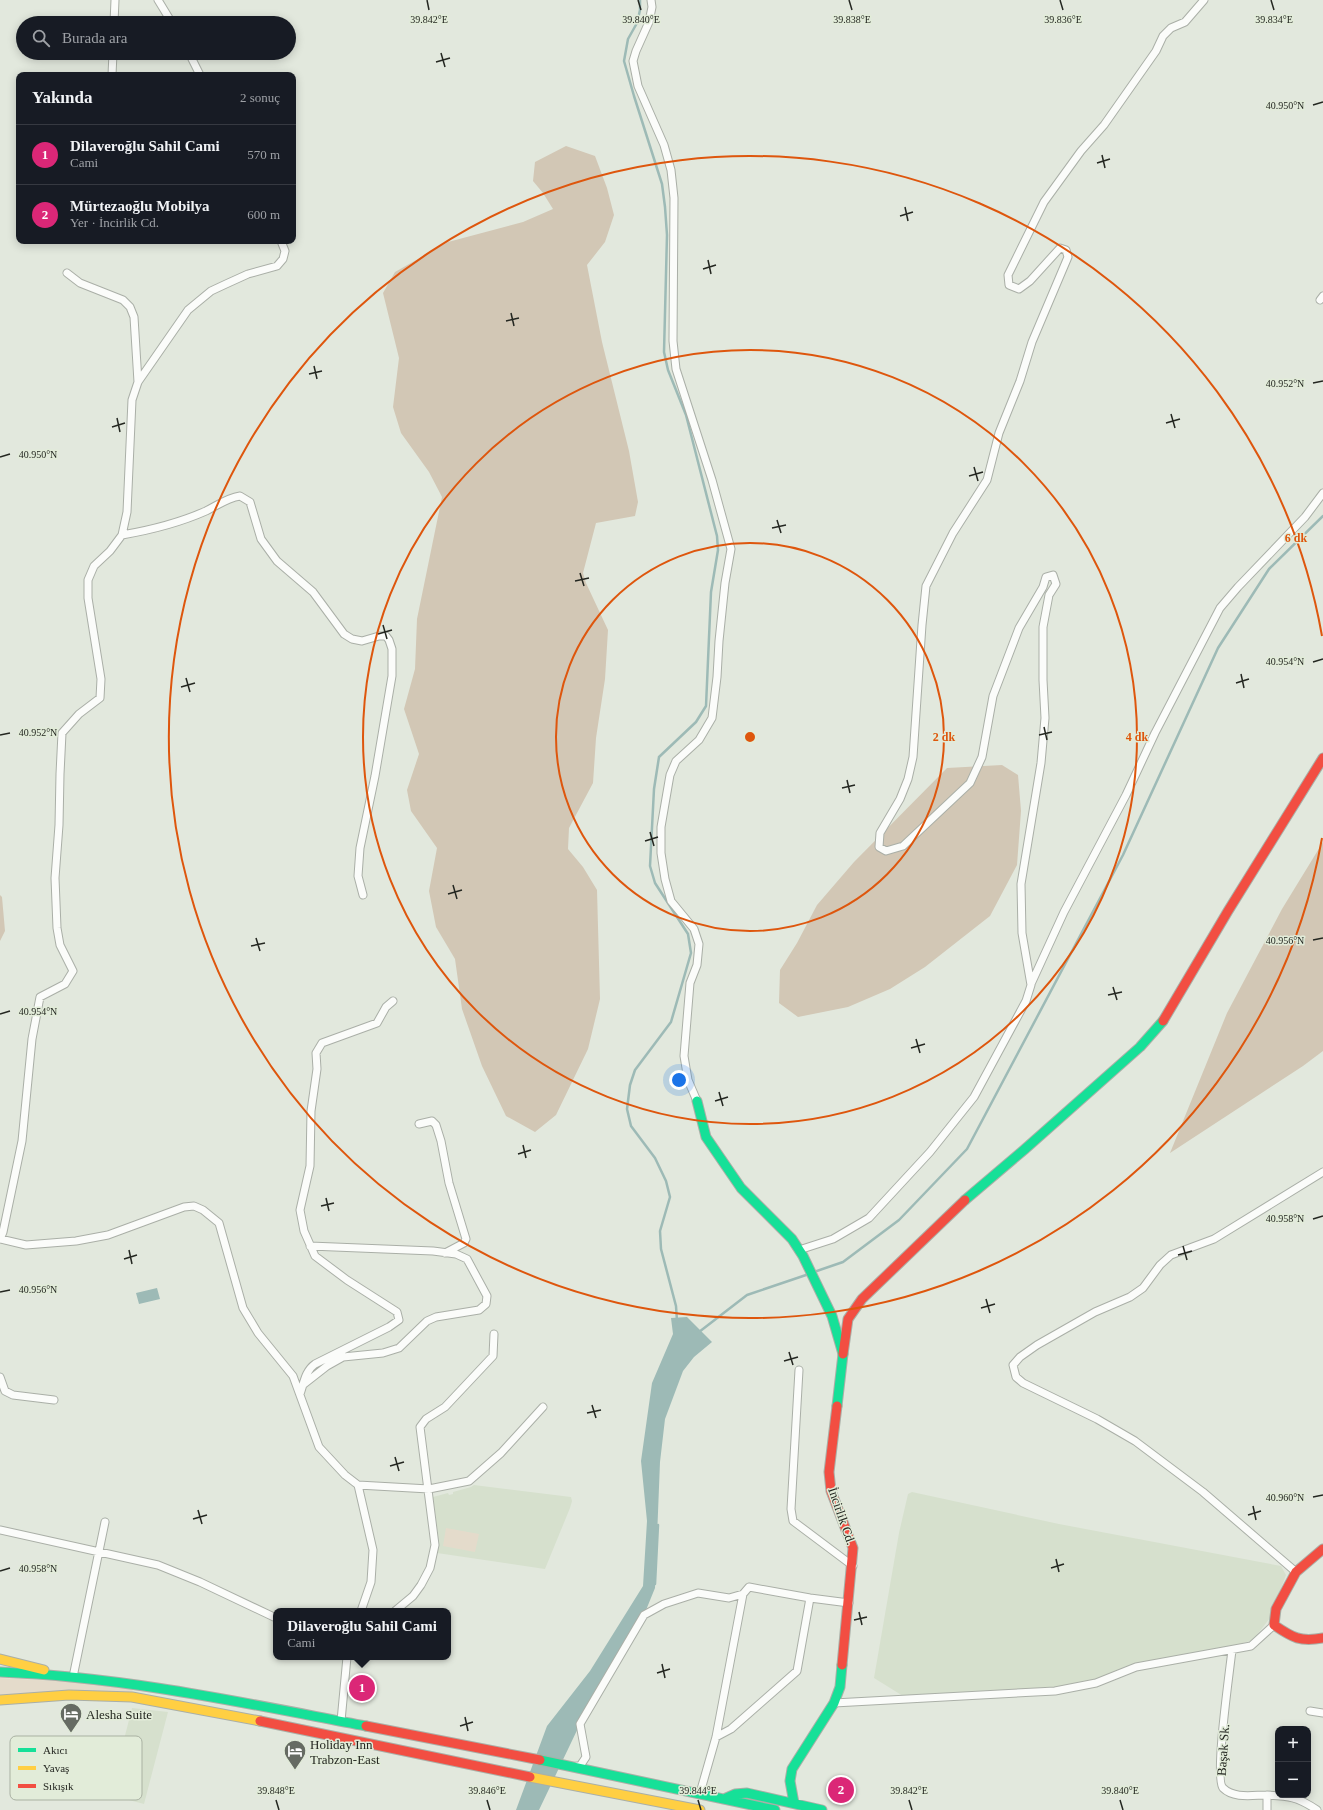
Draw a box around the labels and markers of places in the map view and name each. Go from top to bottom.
centre of rings [743,730,757,744]
pin: 1 [349,1673,375,1703]
hotel icon: Alesha Suite [58,1701,84,1734]
place label: Alesha Suite [86,1707,152,1722]
place label: Holiday Inn Trabzon-East [310,1737,380,1767]
hotel icon: Holiday Inn Trabzon-East [282,1738,308,1771]
pin: 2 [828,1775,854,1805]

